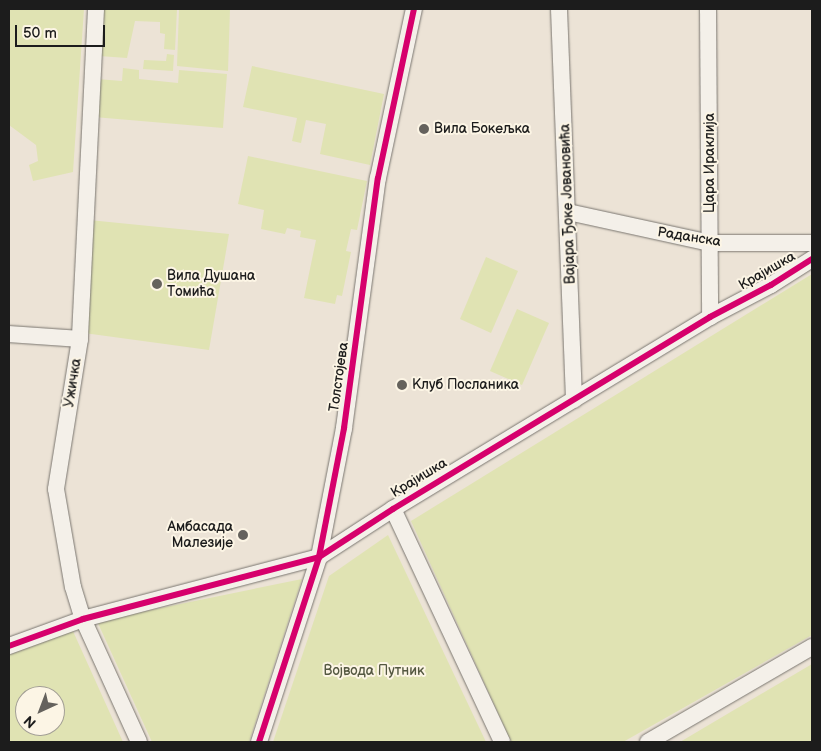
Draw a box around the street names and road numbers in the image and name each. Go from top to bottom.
street label: Цара Ираклија [702,113,718,213]
street label: Вајара Ђоке Јовановића [557,124,579,284]
street label: Раданска [656,224,722,250]
street label: Крајишка [736,248,798,294]
street label: Толстојева [326,341,352,413]
street label: Ужичка [61,357,85,409]
street label: Крајишка [388,455,450,501]

